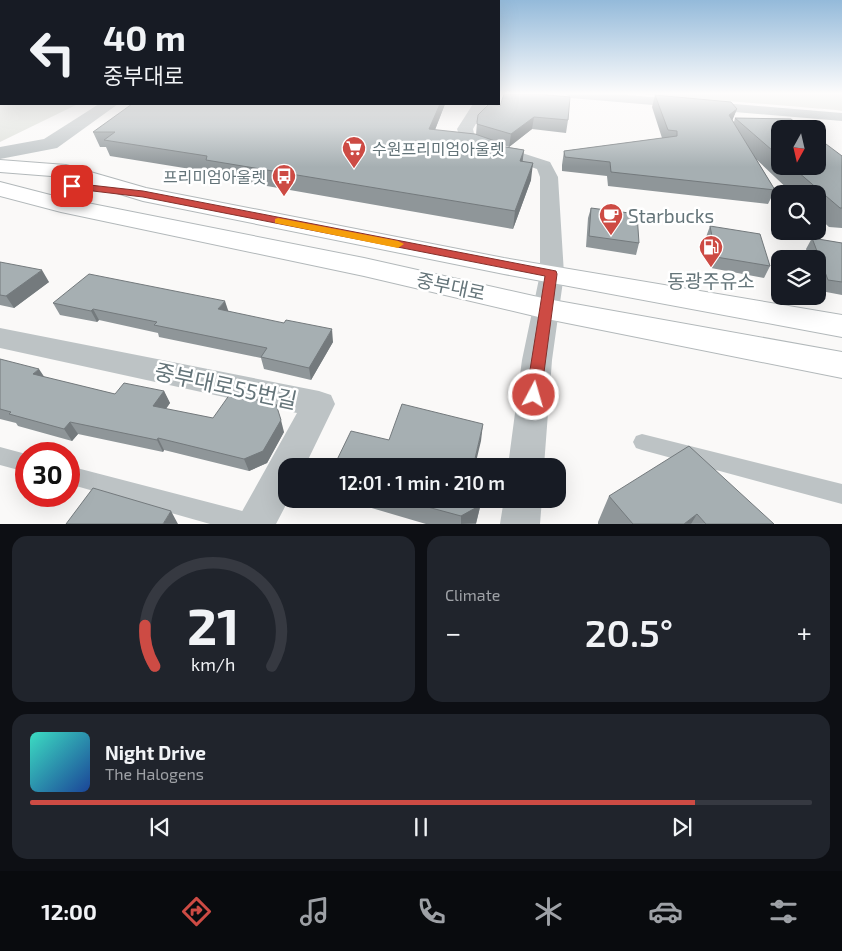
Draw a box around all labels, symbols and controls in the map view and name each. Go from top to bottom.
text: 40 m [103,16,186,58]
icon: left [20,20,85,85]
text: 중부대로 [103,62,184,88]
north arrow [771,120,826,175]
map controls [771,120,826,305]
supermarket icon: 수원프리미엄아울렛 [341,135,367,169]
place label: 수원프리미엄아울렛 [372,139,504,158]
bus stop icon: 프리미엄아울렛 [271,163,297,197]
pin [51,165,93,207]
place label: 프리미엄아울렛 [163,167,266,186]
icon: arrive [58,172,86,200]
button: search [771,185,826,240]
cafe icon: Starbucks [598,202,624,236]
place label: Starbucks [628,204,714,227]
fuel station icon: 동광주유소 [698,234,724,268]
button: layers [771,250,826,305]
street label: 중부대로 [414,267,488,305]
place label: 동광주유소 [667,269,755,292]
street label: 중부대로55번길 [152,357,300,413]
position arrow [507,368,559,420]
speed limit sign: 30 [15,442,80,507]
text: 12:01 · 1 min · 210 m [339,471,505,494]
text: Climate [445,585,500,604]
text: 21 [187,593,240,655]
text: 20.5° [585,609,673,655]
text: − [445,615,461,649]
text: + [797,615,812,649]
text: km/h [191,653,236,675]
text: Night Drive [105,741,206,764]
text: The Halogens [105,764,204,783]
icon: previous [146,813,174,841]
icon: pause [407,813,435,841]
icon: next [668,813,696,841]
icon: directions [179,894,214,929]
icon: music [297,894,332,929]
icon: phone [414,894,449,929]
icon: climate [531,894,566,929]
icon: car [648,894,683,929]
icon: filters [766,894,801,929]
text: 12:00 [41,898,97,924]

